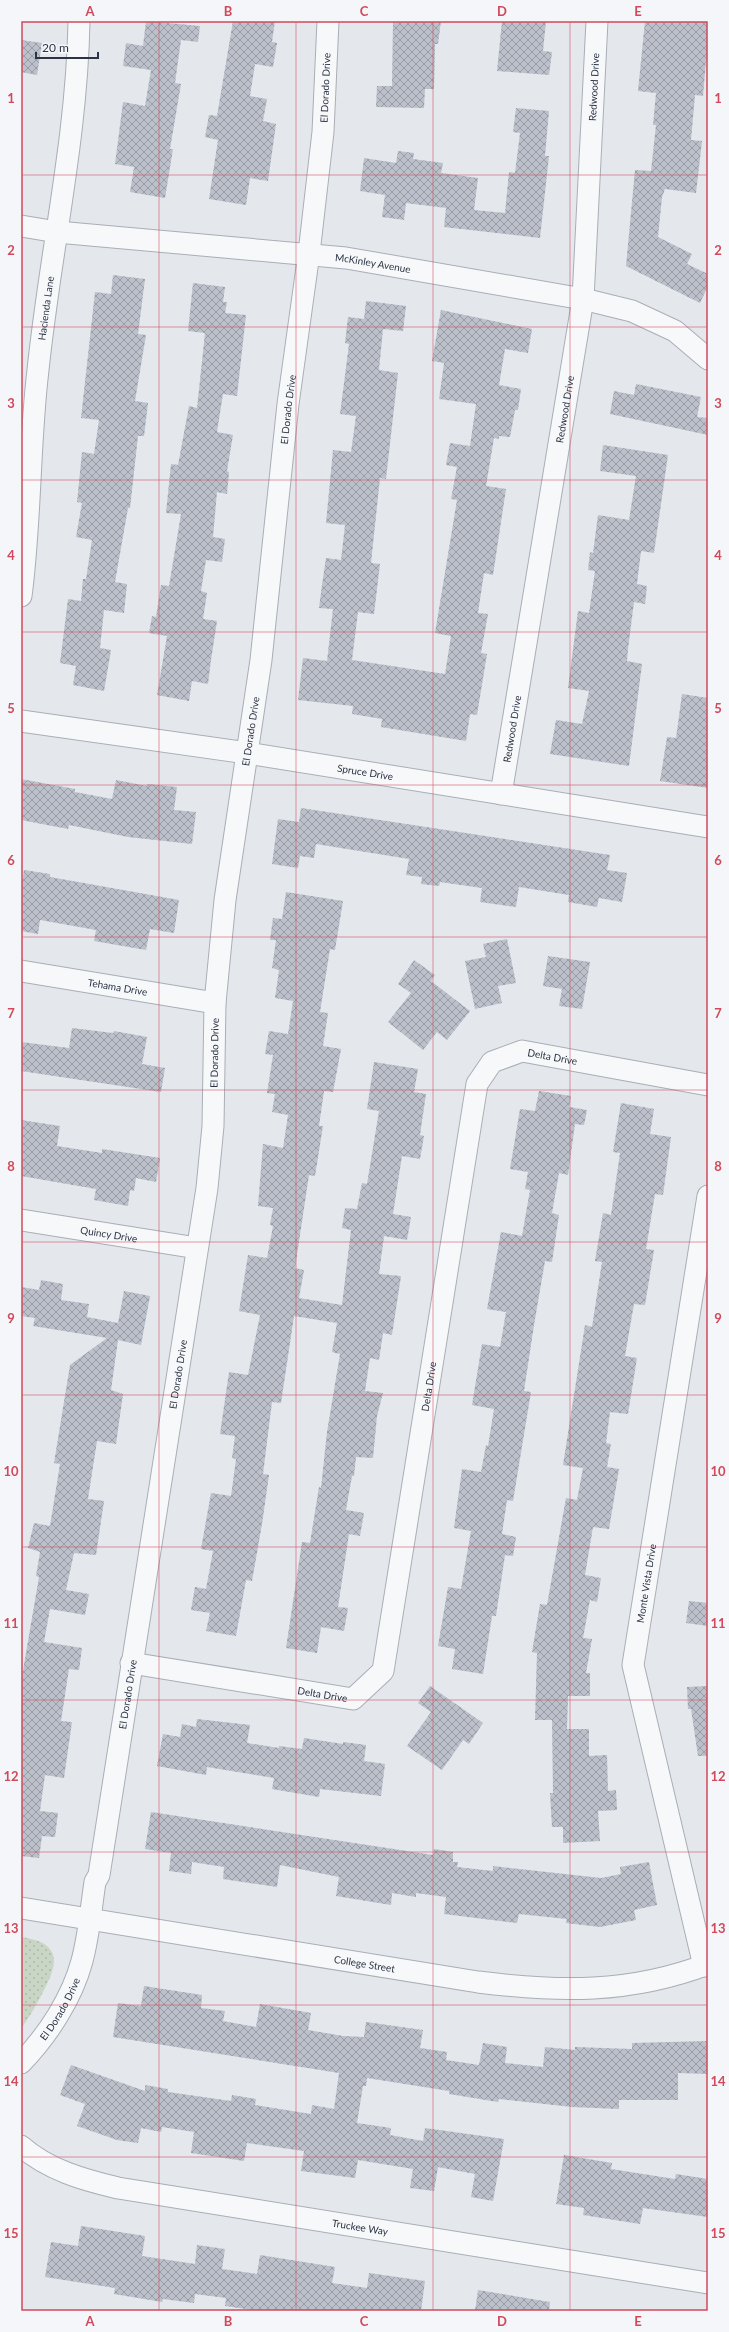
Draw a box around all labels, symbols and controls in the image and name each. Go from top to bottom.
text: A [84,3,95,19]
text: B [224,3,233,19]
text: C [360,3,369,19]
text: D [497,3,507,19]
text: E [634,3,642,19]
scale bar [36,34,98,60]
text: 20 m [42,40,69,55]
street label: El Dorado Drive [317,53,333,123]
street label: Redwood Drive [586,53,601,121]
text: 1 [7,90,15,106]
text: 1 [714,90,722,106]
text: 2 [7,242,15,258]
text: 2 [714,242,722,258]
street label: McKinley Avenue [335,251,412,275]
street label: Hacienda Lane [35,275,56,341]
street label: El Dorado Drive [278,374,298,445]
street label: Redwood Drive [553,375,576,444]
text: 3 [7,395,15,411]
text: 3 [714,395,722,411]
text: 4 [7,547,15,563]
text: 4 [714,547,722,563]
street label: Redwood Drive [500,694,523,763]
street label: El Dorado Drive [239,696,261,767]
text: 5 [7,700,15,716]
text: 5 [714,700,722,716]
street label: Spruce Drive [336,762,394,782]
text: 6 [7,852,15,868]
text: 6 [714,852,722,868]
street label: Tehama Drive [87,976,148,998]
text: 7 [7,1005,15,1021]
text: 7 [714,1005,722,1021]
street label: El Dorado Drive [208,1018,221,1088]
street label: Delta Drive [527,1046,578,1067]
text: 8 [7,1158,15,1174]
text: 8 [714,1158,722,1174]
street label: Quincy Drive [79,1224,138,1244]
text: 9 [7,1310,15,1326]
text: 9 [714,1310,722,1326]
street label: El Dorado Drive [166,1339,189,1410]
street label: Delta Drive [419,1361,438,1412]
text: 10 [3,1463,19,1479]
text: 10 [710,1463,726,1479]
street label: Monte Vista Drive [634,1543,658,1624]
text: 11 [3,1615,19,1631]
text: 11 [710,1615,726,1631]
street label: El Dorado Drive [116,1659,139,1730]
street label: Delta Drive [297,1684,348,1704]
text: 12 [3,1768,19,1784]
text: 12 [710,1768,726,1784]
text: 13 [3,1920,19,1936]
text: 13 [710,1920,726,1936]
street label: College Street [333,1953,396,1975]
street label: El Dorado Drive [37,1976,82,2042]
text: 14 [3,2073,19,2089]
text: 14 [710,2073,726,2089]
street label: Truckee Way [331,2217,390,2238]
text: 15 [3,2225,19,2241]
text: 15 [710,2225,726,2241]
text: A [84,2313,95,2329]
text: B [224,2313,233,2329]
text: C [360,2313,369,2329]
text: D [497,2313,507,2329]
text: E [634,2313,642,2329]

